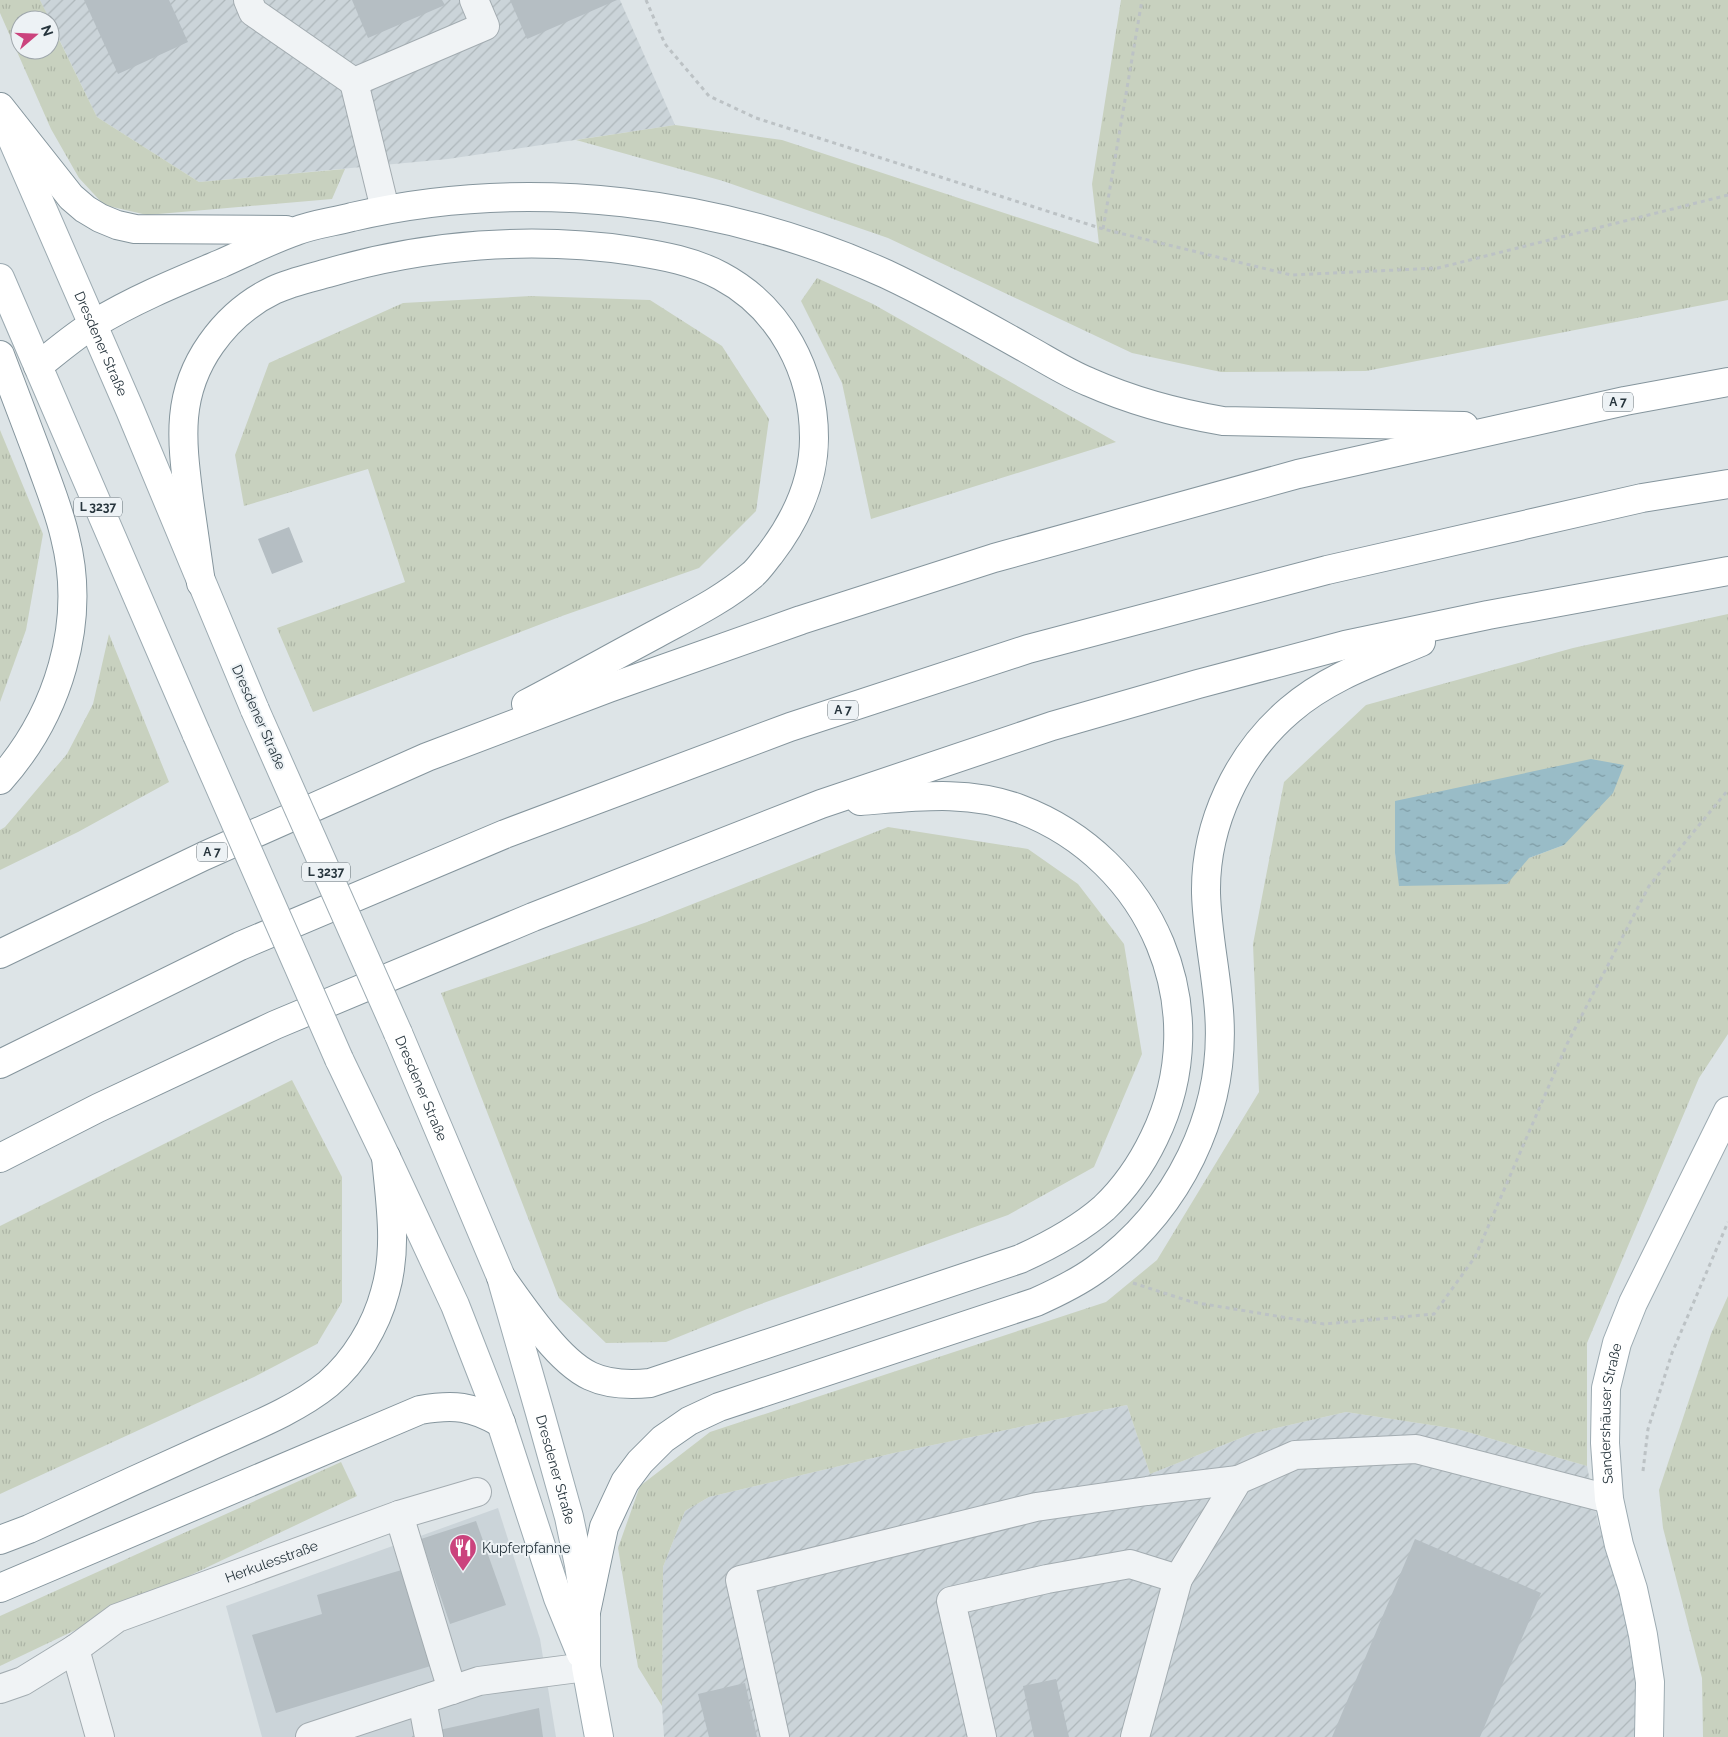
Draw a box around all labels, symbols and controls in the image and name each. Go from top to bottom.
north arrow [10,10,60,60]
text: N [38,23,57,38]
street label: Dresdener Straße [71,289,131,398]
road number: A 7 [1603,392,1633,412]
road number: L 3237 [74,498,122,516]
street label: Dresdener Straße [229,662,289,772]
road number: A 7 [828,700,858,720]
road number: A 7 [197,842,227,862]
road number: L 3237 [302,862,350,882]
street label: Dresdener Straße [392,1033,451,1143]
street label: Sandershäuser Straße [1597,1342,1625,1484]
street label: Dresdener Straße [533,1413,578,1526]
restaurant icon: Kupferpfanne [448,1533,478,1572]
street label: Herkulesstraße [223,1537,320,1586]
place label: Kupferpfanne [482,1540,570,1556]

